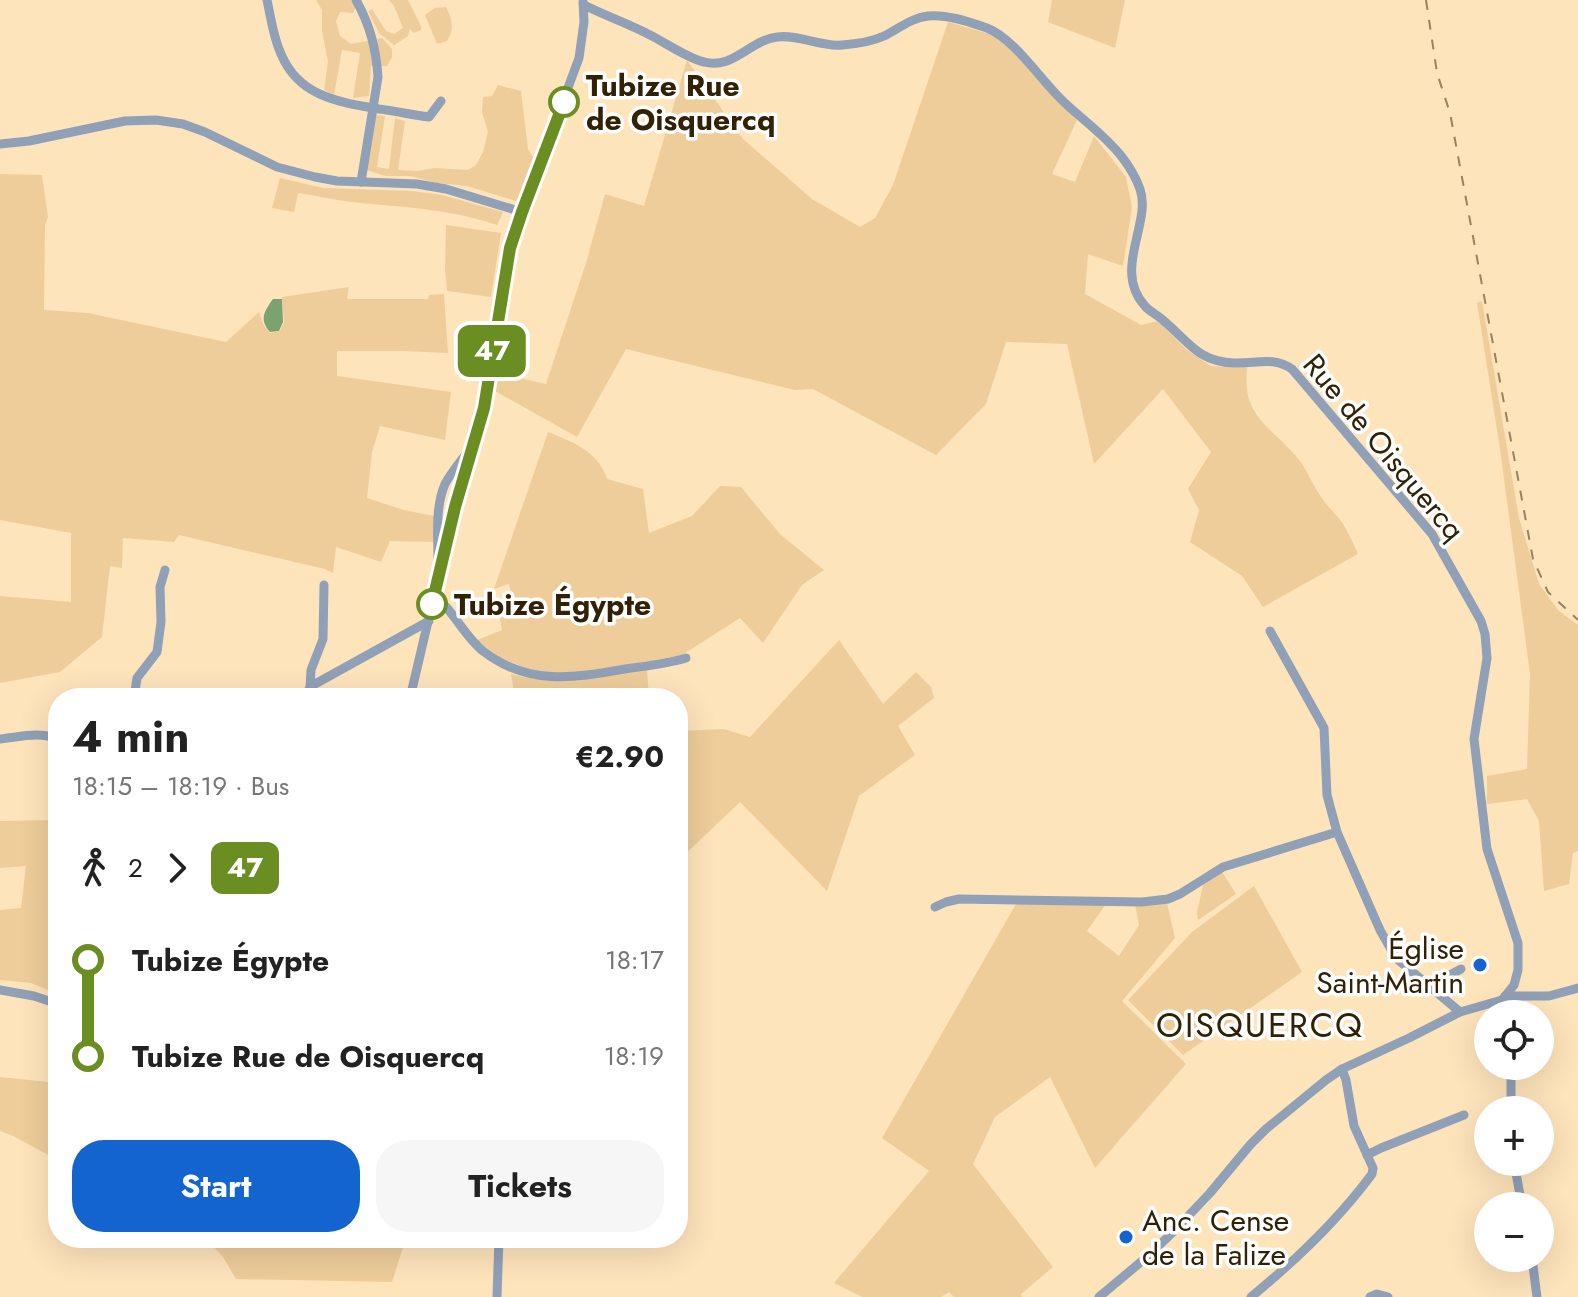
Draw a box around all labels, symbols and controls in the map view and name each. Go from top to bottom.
place label: Tubize Rue de Oisquercq [586,64,775,141]
marker: Tubize Rue de Oisquercq [549,87,579,117]
line badge: 47 [456,325,528,377]
text: 47 [474,330,510,371]
street label: Rue de Oisquercq [1293,344,1475,550]
place label: Tubize Égypte [454,583,651,626]
marker: Tubize Égypte [417,589,447,619]
text: 4 min [72,705,189,769]
text: €2.90 [575,735,664,778]
text: 18:15 – 18:19 · Bus [72,767,289,805]
icon: walk [72,846,116,890]
icon: forward [155,846,199,890]
text: 47 [227,847,263,888]
text: 2 [128,849,143,887]
place label: Église Saint-Martin [1316,927,1464,1004]
text: Tubize Égypte [132,939,329,982]
text: 18:17 [605,941,664,979]
marker: Église Saint-Martin [1471,956,1489,974]
map controls [1474,1000,1554,1272]
button: locate [1474,1000,1554,1080]
district label: OISQUERCQ [1156,1001,1364,1050]
text: Tubize Rue de Oisquercq [132,1035,484,1078]
text: 18:19 [604,1037,664,1075]
button: + [1474,1096,1554,1176]
button: Start [72,1140,360,1232]
button: Tickets [376,1140,664,1232]
button: − [1474,1192,1554,1272]
place label: Anc. Cense de la Falize [1142,1199,1289,1276]
marker: Anc. Cense de la Falize [1117,1228,1135,1246]

